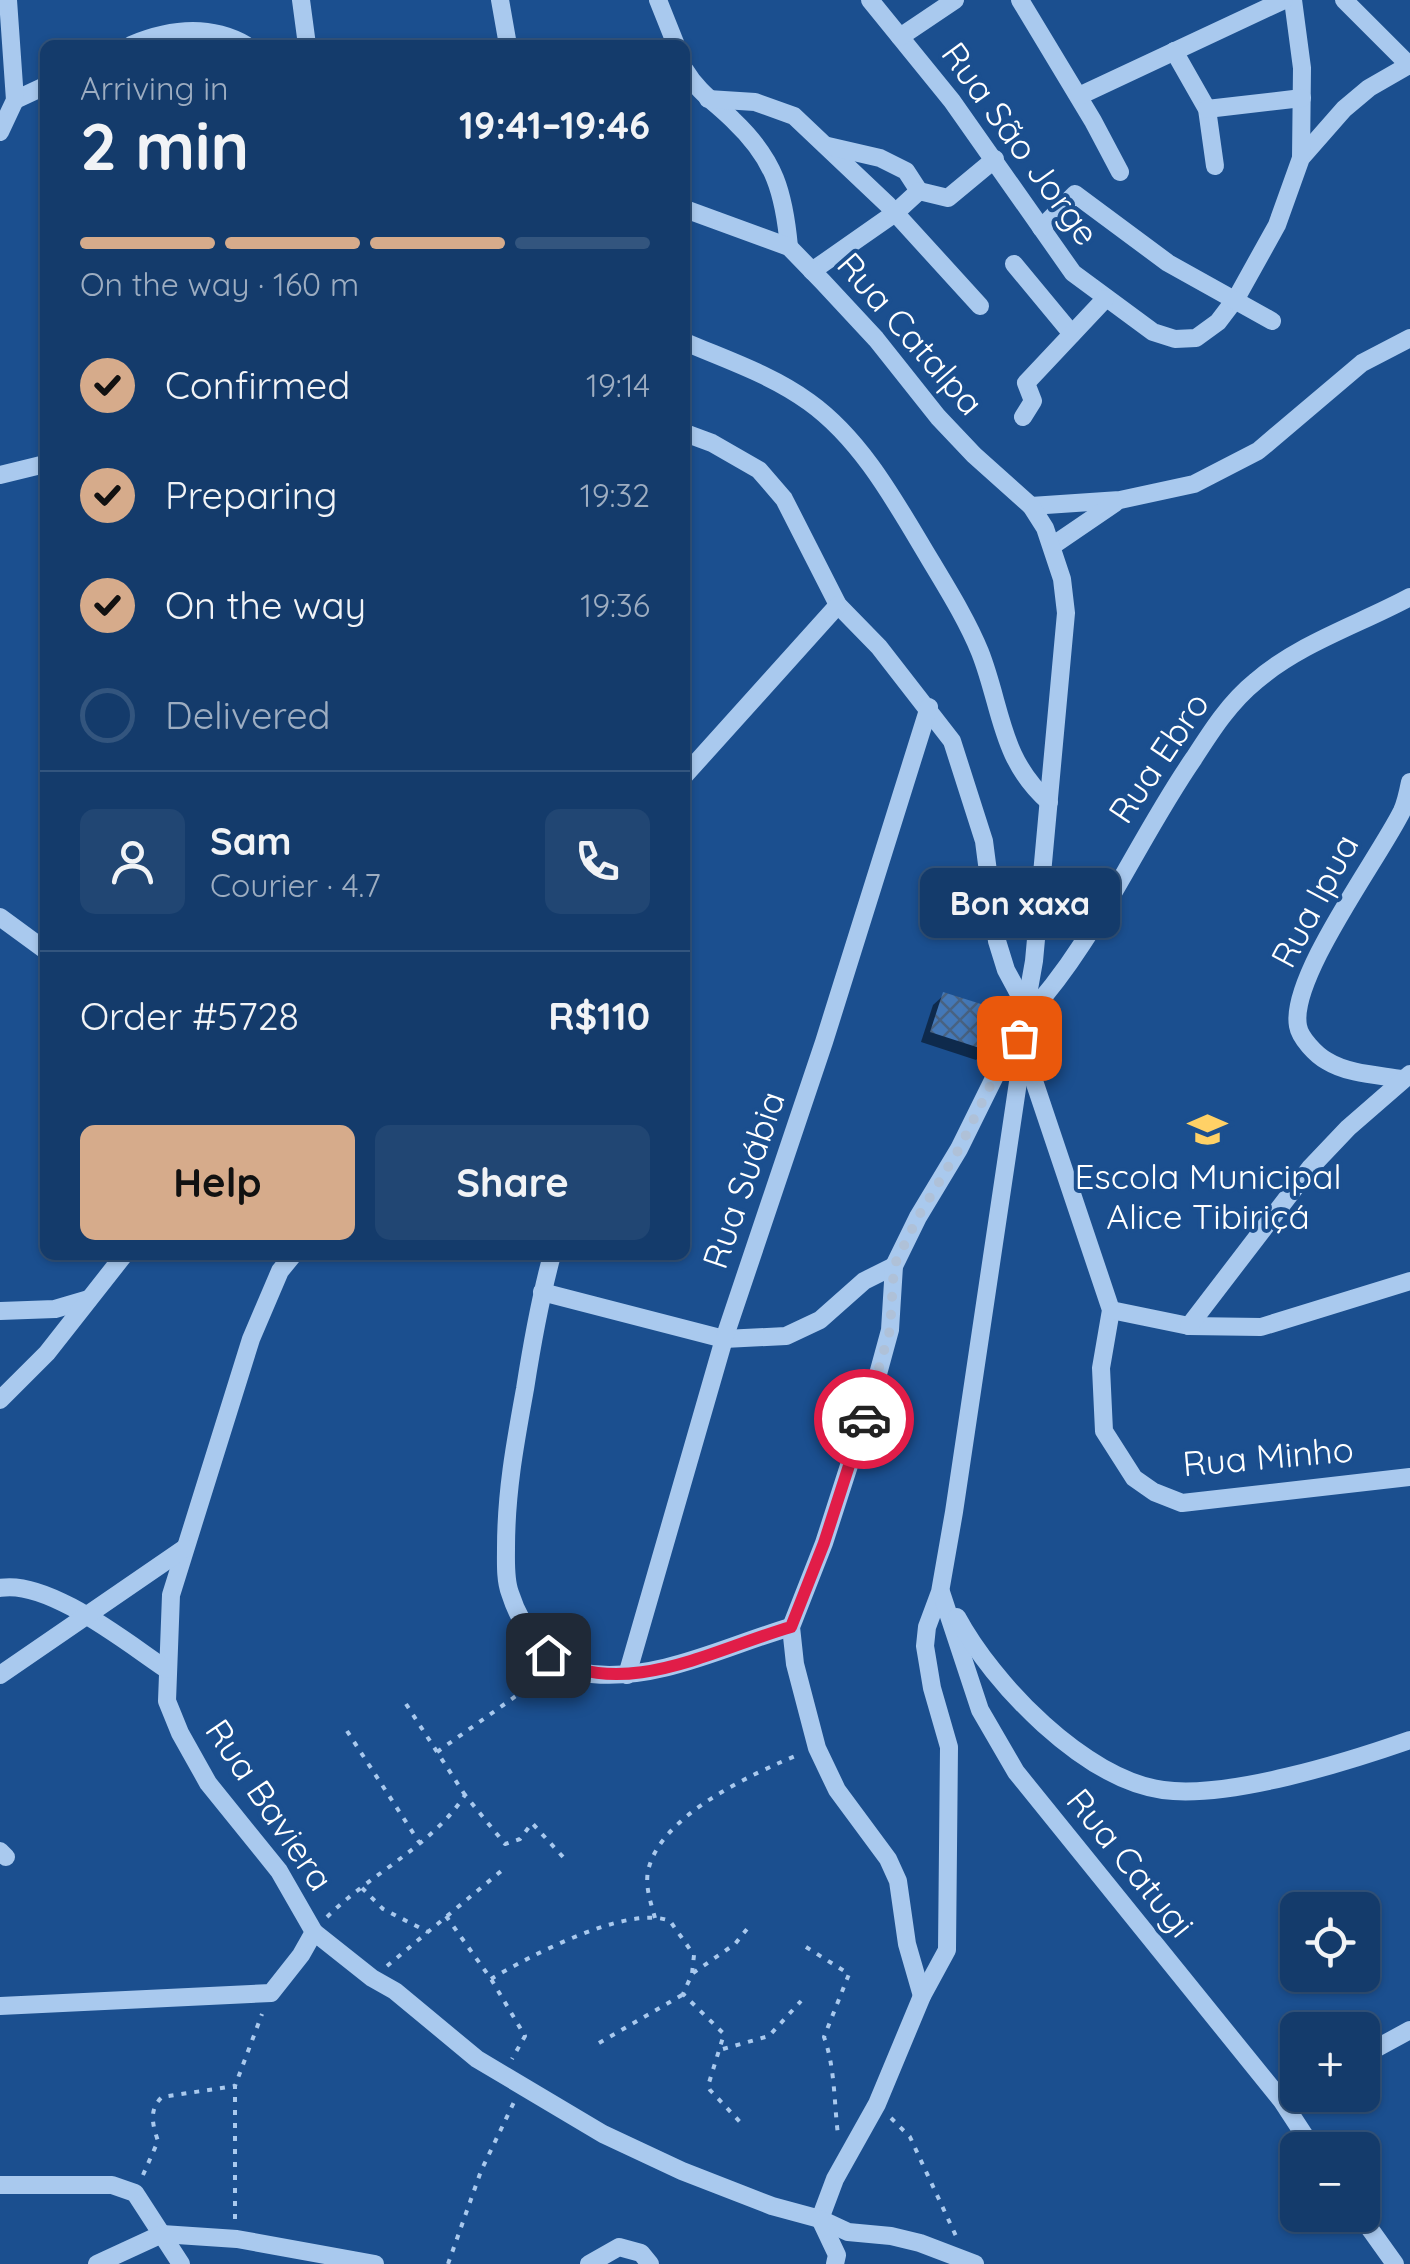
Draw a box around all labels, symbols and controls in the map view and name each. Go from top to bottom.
street label: Rua São Jorge [932,33,1109,254]
text: Arriving in [80,68,229,108]
text: 19:41–19:46 [459,101,650,149]
text: 2 min [80,105,249,186]
street label: Rua Catalpa [828,243,993,424]
text: On the way · 160 m [80,264,359,304]
icon: check [80,358,135,413]
text: Confirmed [165,361,350,409]
text: 19:14 [586,365,650,405]
icon: check [80,468,135,523]
text: Preparing [165,471,337,519]
text: 19:32 [580,475,650,515]
icon: check [80,578,135,633]
text: On the way [165,581,366,629]
text: 19:36 [580,585,650,625]
street label: Rua Ebro [1098,683,1218,831]
text: Delivered [165,691,331,739]
button: person [80,809,185,914]
button: phone [545,809,650,914]
text: Sam [210,817,292,865]
street label: Rua Ipua [1261,826,1368,975]
text: Courier · 4.7 [210,865,381,905]
callout: Bon xaxa [919,868,1119,938]
text: Bon xaxa [950,883,1090,923]
text: Order #5728 [80,992,299,1040]
text: R$110 [548,992,650,1040]
pin [977,996,1062,1081]
icon: bag [992,1011,1047,1066]
street label: Rua Suábia [692,1085,794,1274]
school or university icon: Escola Municipal Alice Tibiriçá [1187,1109,1229,1151]
button: Help [80,1125,355,1240]
button: Share [375,1125,650,1240]
place label: Escola Municipal Alice Tibiriçá [1074,1154,1342,1238]
courier [814,1369,914,1469]
icon: car [837,1392,892,1447]
street label: Rua Minho [1181,1427,1355,1485]
pin [506,1613,591,1698]
icon: home [521,1628,576,1683]
street label: Rua Baviera [196,1710,343,1899]
street label: Rua Catugi [1057,1779,1204,1946]
map controls [1280,1892,1380,2232]
button: locate [1280,1892,1380,1992]
button: + [1280,2012,1380,2112]
button: − [1280,2132,1380,2232]

